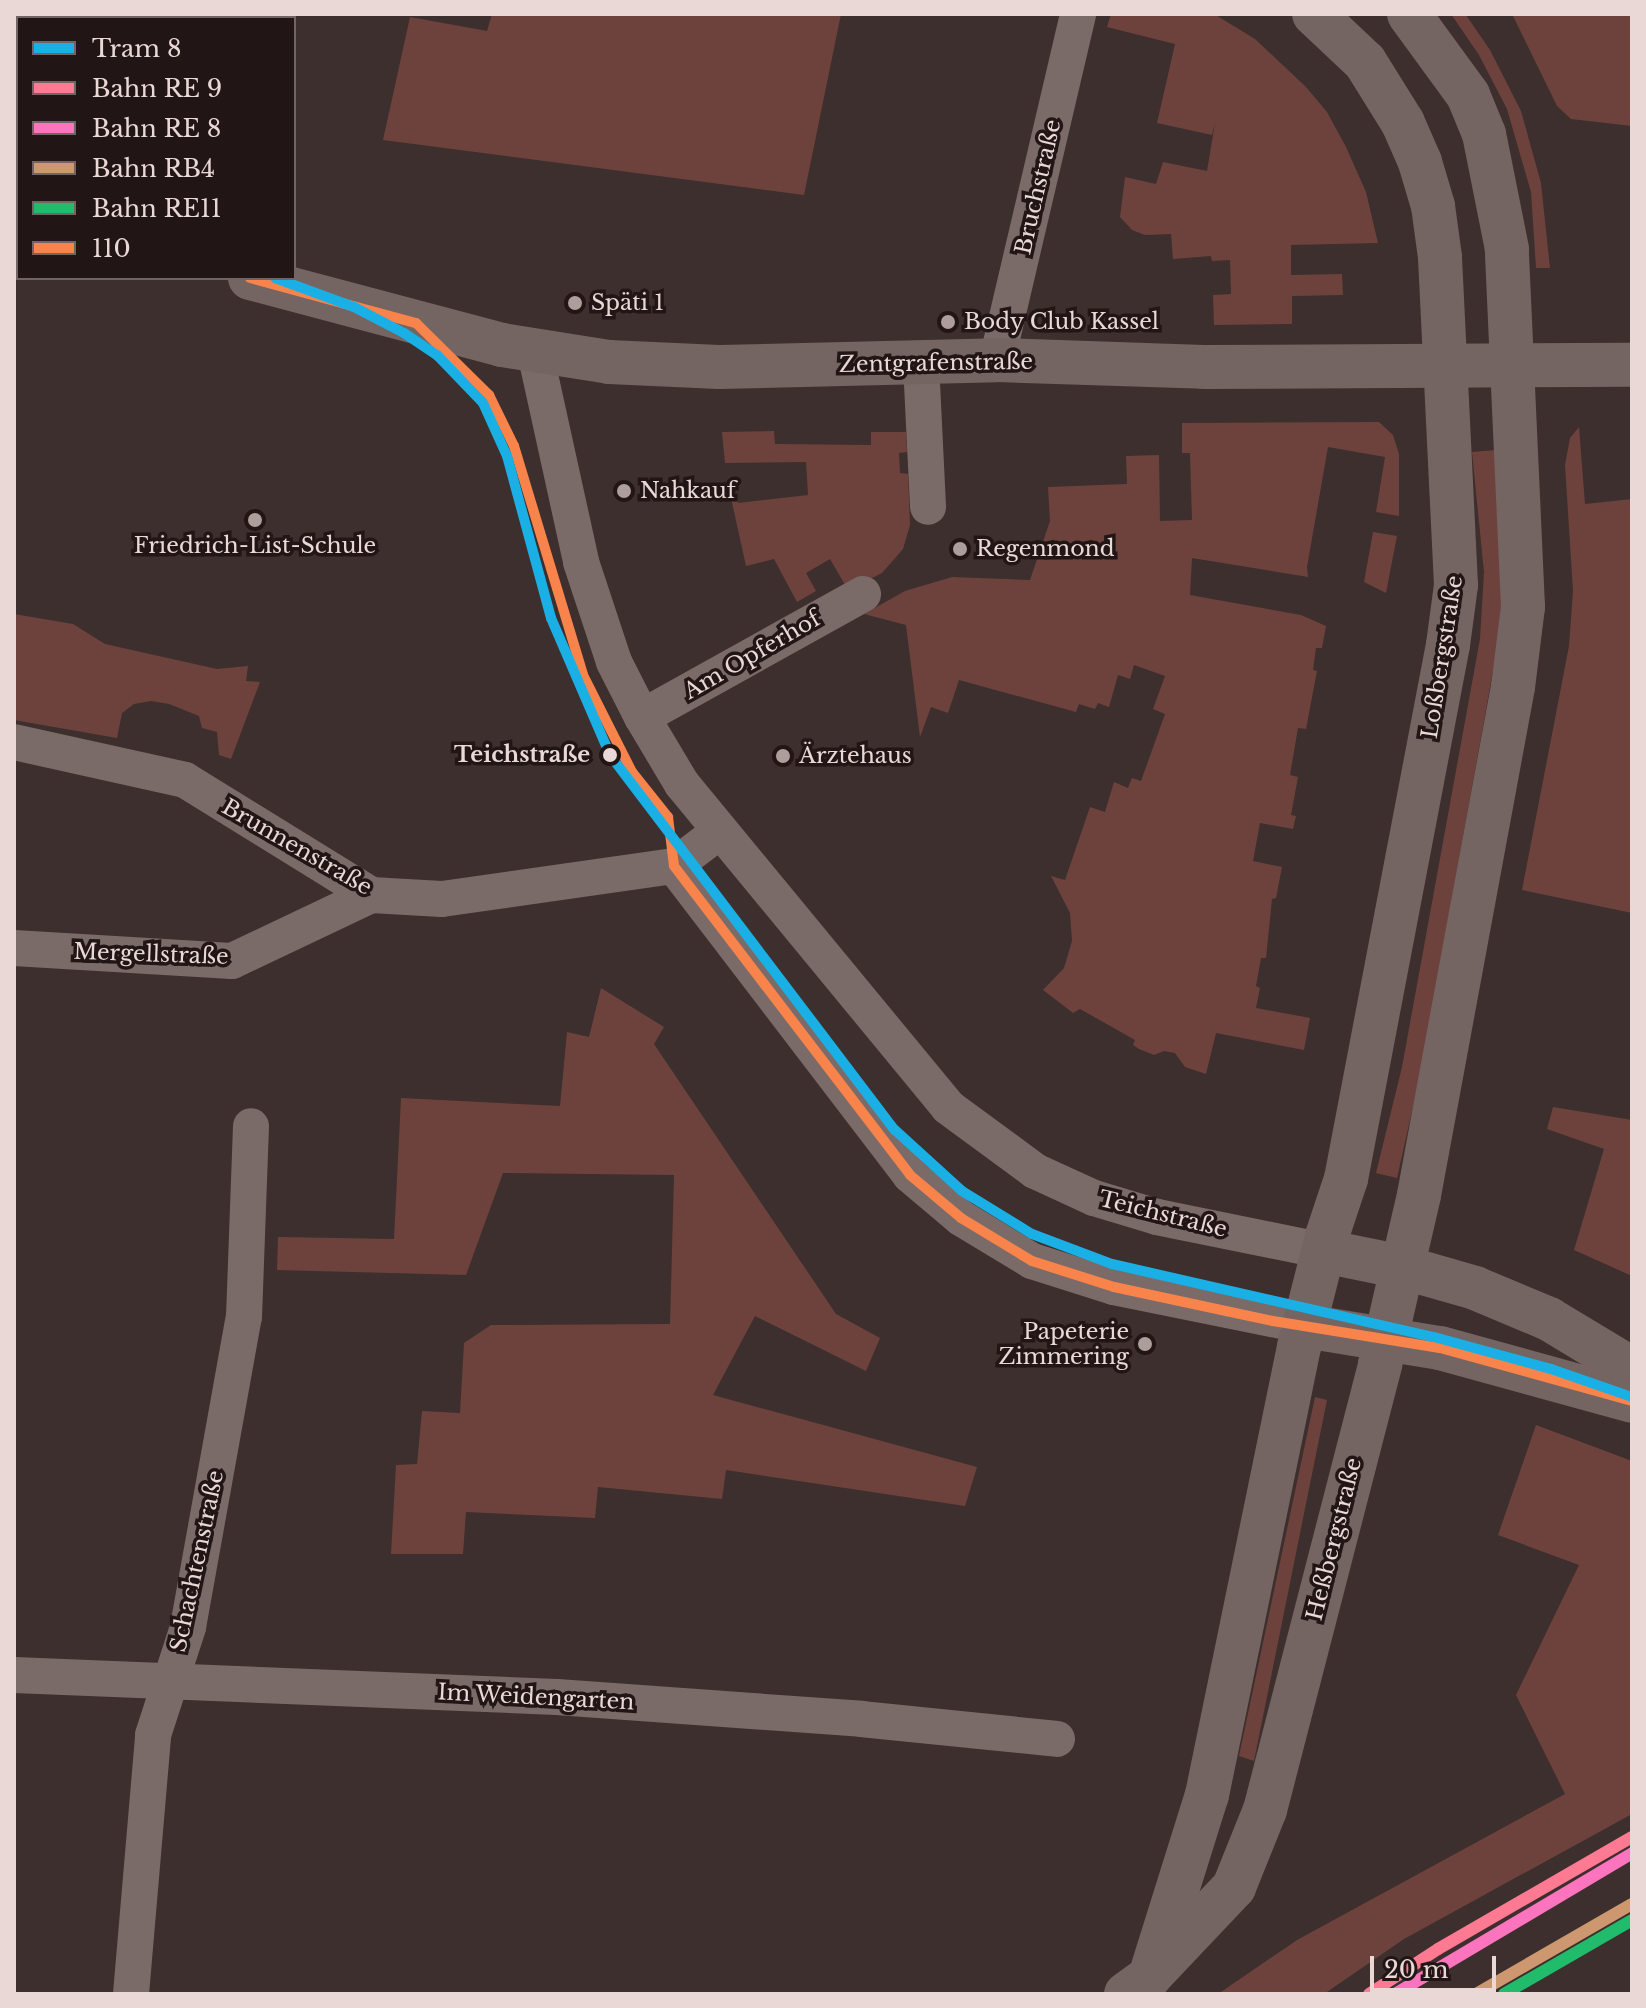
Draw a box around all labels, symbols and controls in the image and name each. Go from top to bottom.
legend [16,16,296,280]
text: Tram 8 [92,34,181,63]
text: Bahn RE 9 [92,74,222,103]
text: Bahn RE 8 [92,114,221,143]
street label: Bruchstraße [1010,117,1066,257]
text: Bahn RB4 [92,154,215,183]
text: Bahn RE11 [92,194,221,223]
text: 110 [92,234,131,263]
place label: Späti 1 [591,290,664,316]
marker: Späti 1 [566,294,584,312]
place label: Body Club Kassel [964,309,1160,335]
marker: Body Club Kassel [939,313,957,331]
street label: Zentgrafenstraße [839,348,1033,378]
place label: Nahkauf [640,478,736,504]
marker: Nahkauf [615,482,633,500]
marker: Friedrich-List-Schule [246,511,264,529]
place label: Friedrich-List-Schule [134,533,376,559]
place label: Regenmond [976,536,1115,562]
marker: Regenmond [951,540,969,558]
street label: Loßbergstraße [1416,574,1468,740]
street label: Am Opferhof [679,605,825,705]
place label: Teichstraße [454,742,590,768]
marker: Teichstraße [597,742,623,768]
place label: Ärztehaus [799,743,912,769]
marker: Ärztehaus [774,747,792,765]
street label: Brunnenstraße [217,793,377,901]
street label: Mergellstraße [73,938,229,970]
street label: Teichstraße [1096,1185,1230,1243]
place label: Papeterie Zimmering [998,1318,1129,1370]
marker: Papeterie Zimmering [1136,1335,1154,1353]
street label: Heßbergstraße [1301,1455,1367,1623]
street label: Schachtenstraße [165,1468,229,1654]
street label: Im Weidengarten [436,1679,636,1715]
scale bar [1374,1940,1500,1990]
text: 20 m [1384,1955,1449,1984]

